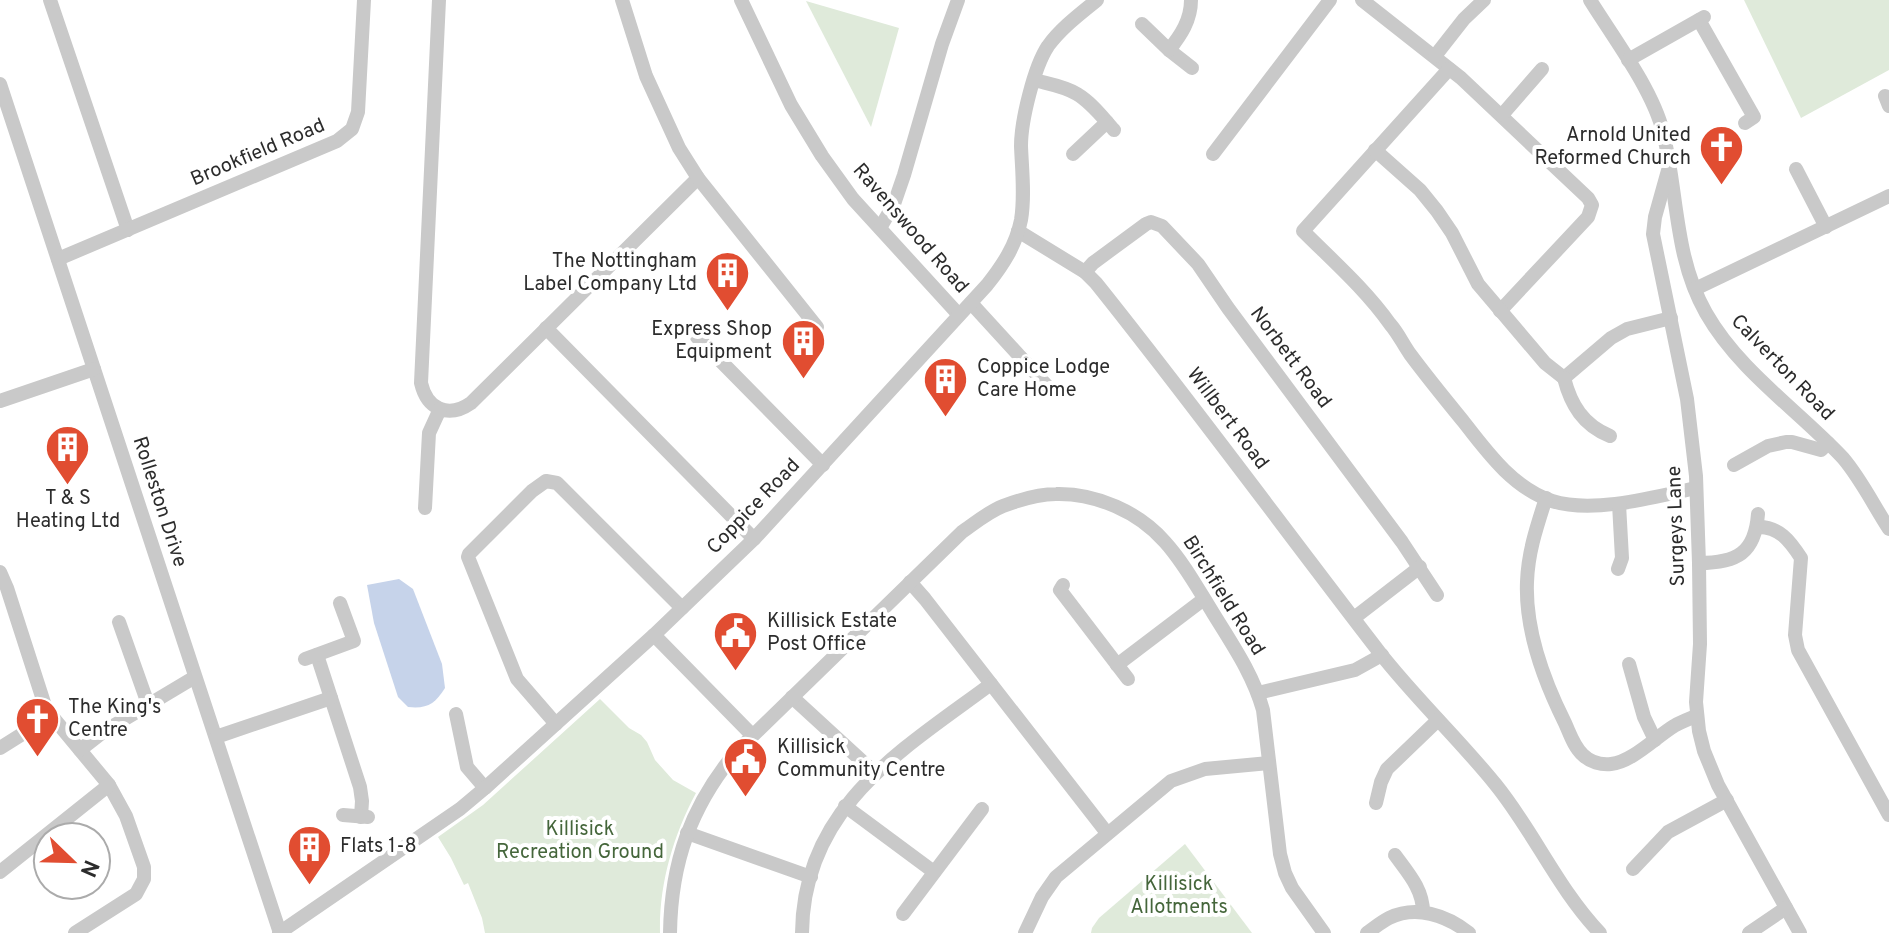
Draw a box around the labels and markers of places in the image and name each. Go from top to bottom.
place label: Arnold United Reformed Church [1535,123,1691,172]
church icon: Arnold United Reformed Church [1698,123,1746,186]
place label: The Nottingham Label Company Ltd [523,249,697,298]
building icon: The Nottingham Label Company Ltd [704,250,752,313]
place label: Express Shop Equipment [651,317,772,366]
building icon: Express Shop Equipment [779,318,827,381]
place label: Coppice Lodge Care Home [977,355,1110,404]
building icon: Coppice Lodge Care Home [922,356,970,419]
building icon: T & S Heating Ltd [44,423,92,486]
place label: T & S Heating Ltd [16,486,120,535]
public building icon: Killisick Estate Post Office [712,609,760,672]
place label: Killisick Estate Post Office [767,609,897,658]
church icon: The King's Centre [13,695,61,758]
place label: The King's Centre [68,695,161,744]
public building icon: Killisick Community Centre [722,735,770,798]
place label: Killisick Community Centre [777,735,945,784]
building icon: Flats 1-8 [285,823,333,886]
place label: Flats 1-8 [340,834,417,860]

